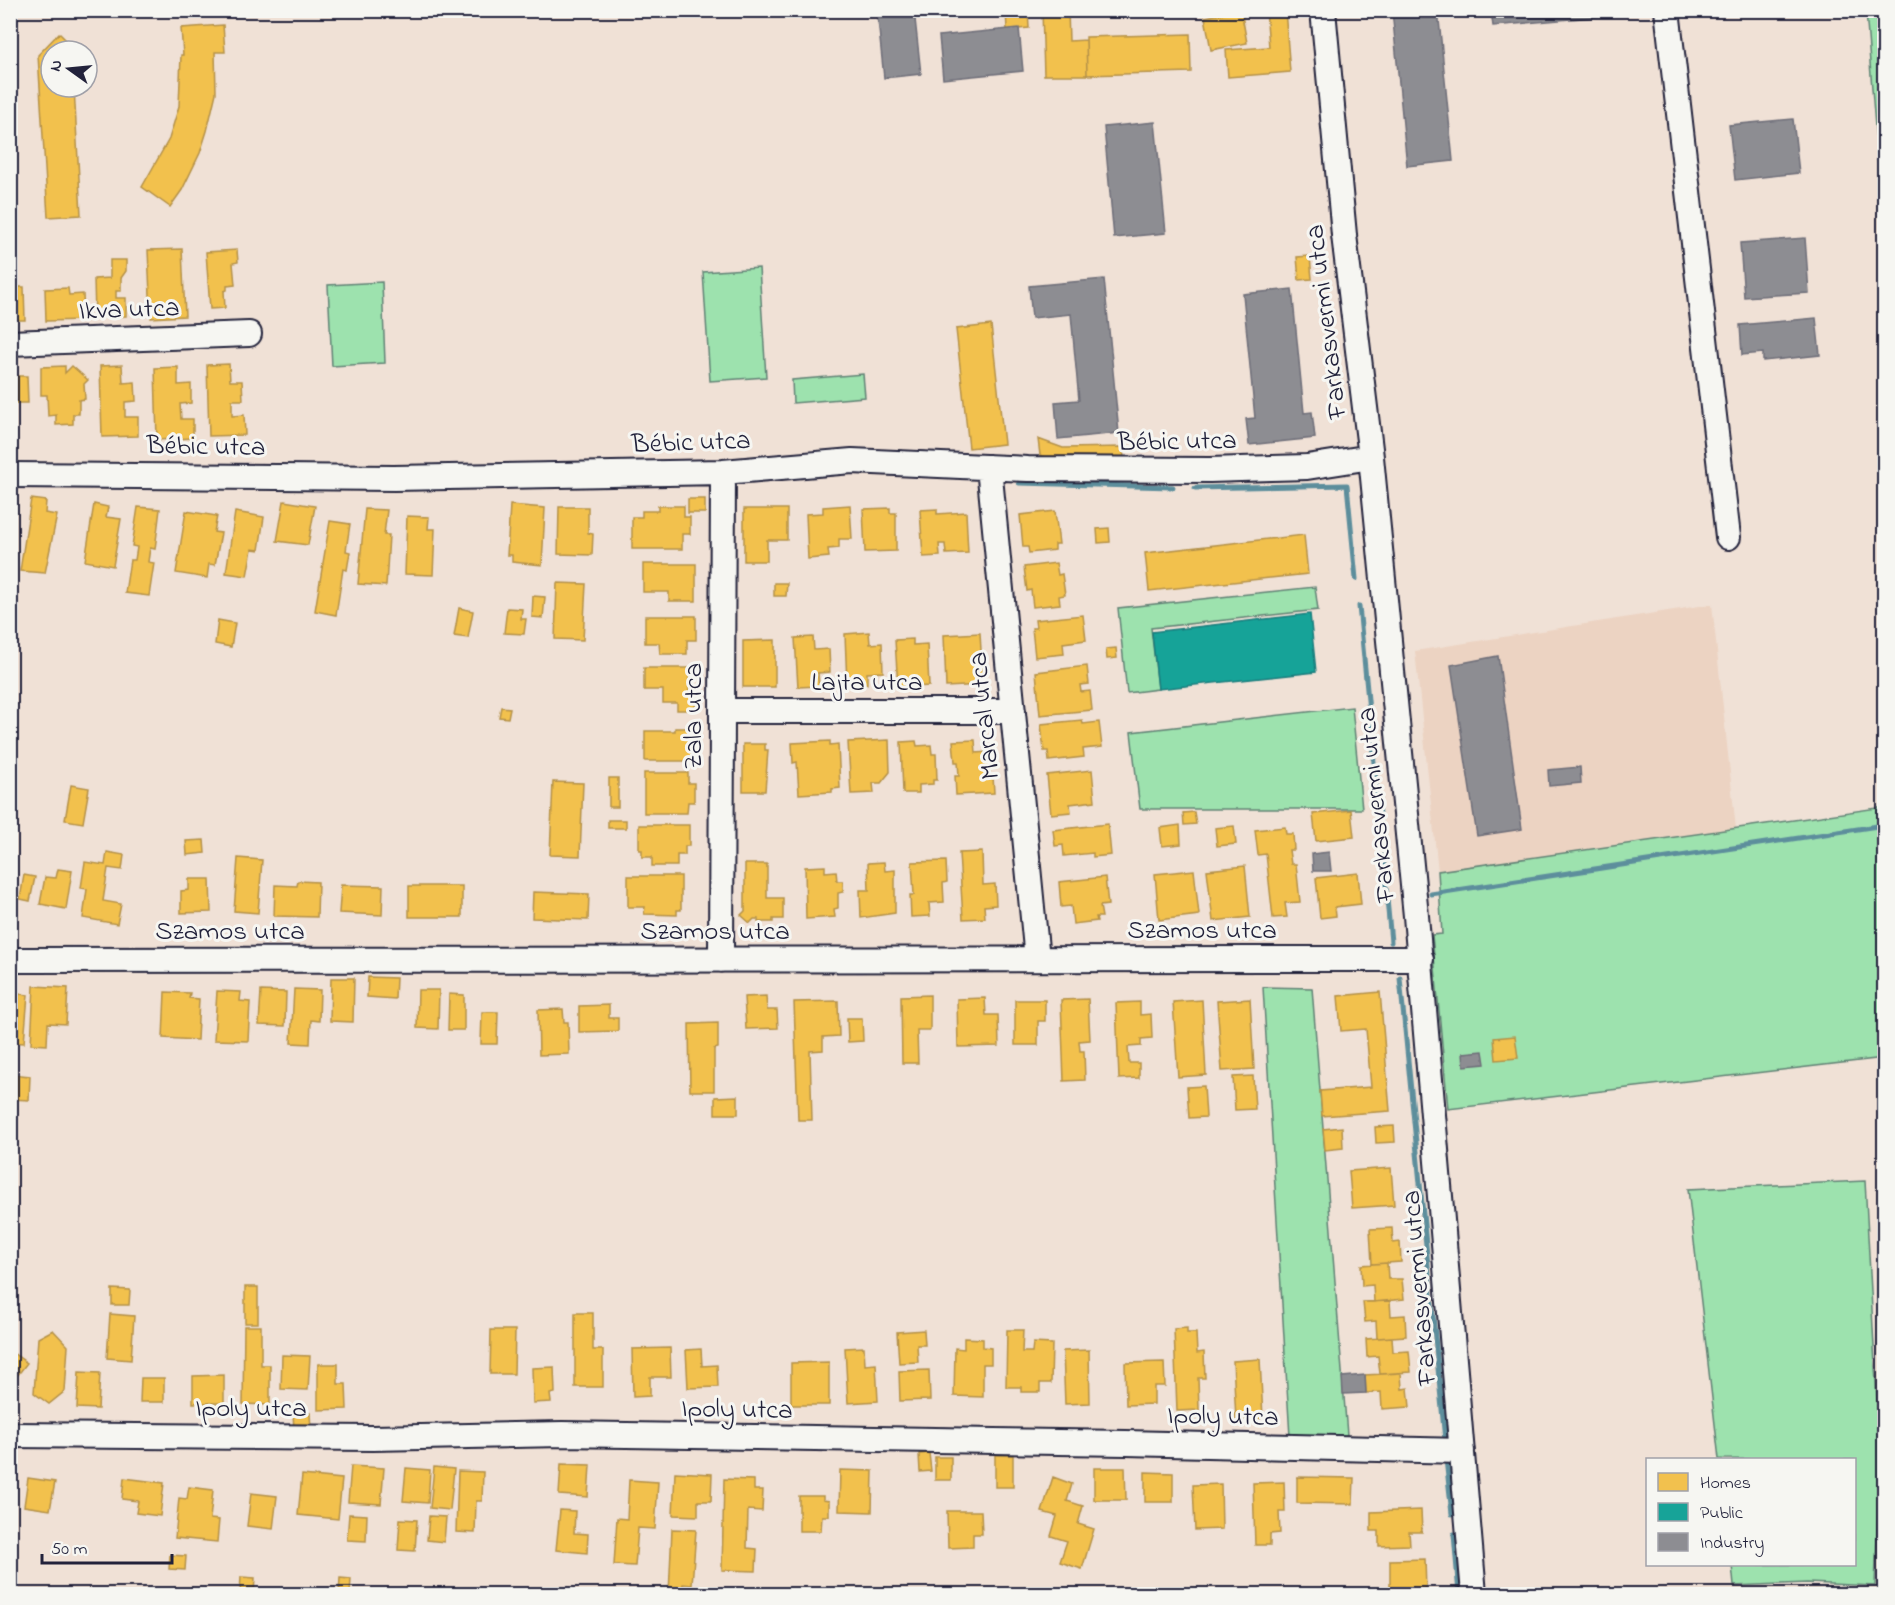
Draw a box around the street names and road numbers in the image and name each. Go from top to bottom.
street label: Farkasvermi utca [1296,222,1359,422]
street label: Ikva utca [78,289,180,332]
street label: Bébic utca [630,422,751,465]
street label: Bébic utca [1116,422,1237,463]
street label: Bébic utca [145,427,266,468]
street label: Marcal utca [959,650,1012,782]
street label: Zala utca [675,663,714,769]
street label: Lajta utca [811,664,923,703]
street label: Farkasvermi utca [1348,705,1407,905]
street label: Szamos utca [1127,912,1277,951]
street label: Szamos utca [155,913,305,952]
street label: Szamos utca [640,913,790,952]
street label: Farkasvermi utca [1393,1189,1449,1388]
street label: Ipoly utca [195,1390,307,1429]
street label: Ipoly utca [681,1390,793,1431]
street label: Ipoly utca [1167,1397,1279,1438]

